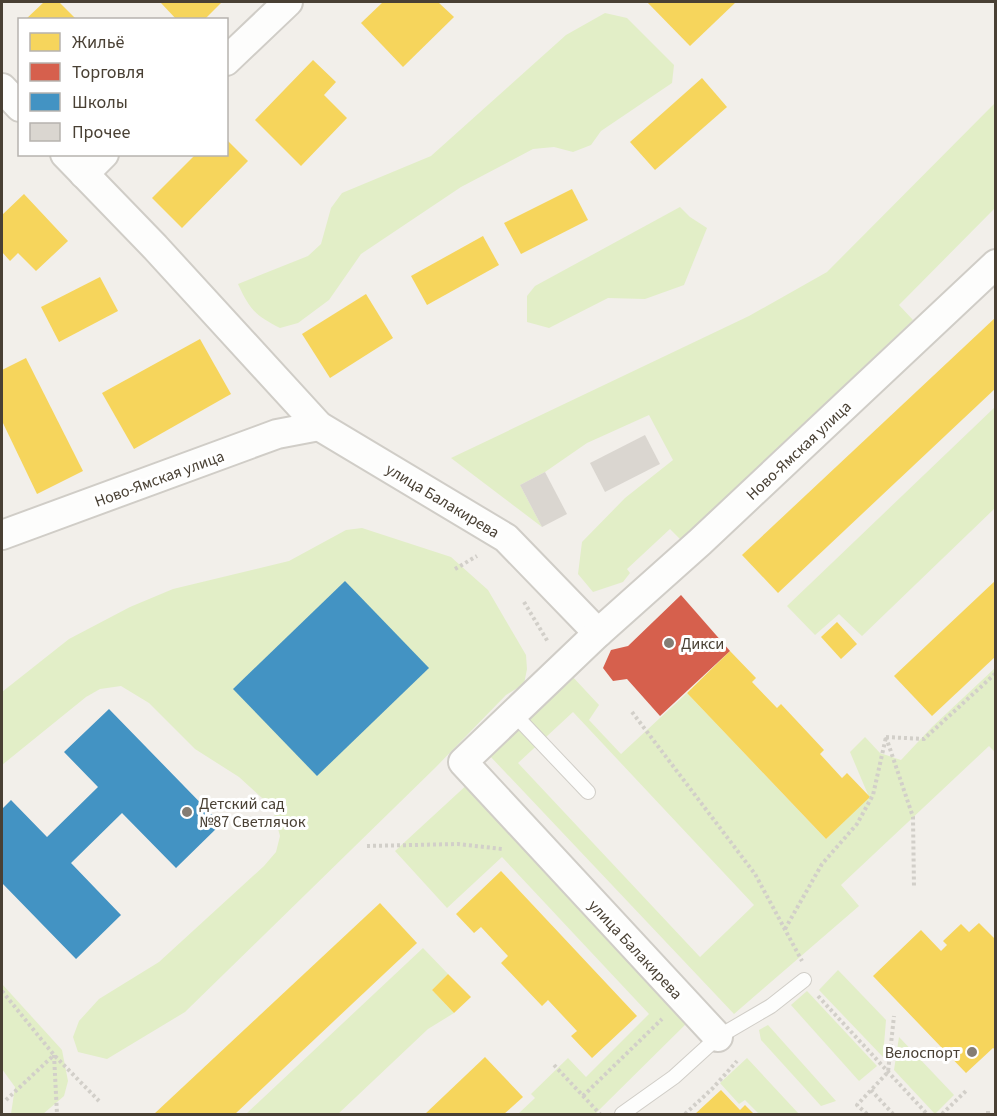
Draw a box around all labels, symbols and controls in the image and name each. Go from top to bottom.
legend [18,18,228,156]
text: Жильё [72,30,125,55]
text: Торговля [72,60,145,85]
text: Школы [72,90,128,115]
text: Прочее [72,120,130,145]
street label: Ново-Ямская улица [741,396,856,505]
street label: Ново-Ямская улица [91,445,227,513]
street label: улица Балакирева [382,458,503,544]
place label: Дикси [681,633,724,655]
marker: Дикси [662,636,676,650]
place label: Детский сад №87 Светлячок [199,793,306,833]
marker: Детский сад №87 Светлячок [180,805,194,819]
street label: улица Балакирева [583,895,687,1004]
place label: Велоспорт [885,1042,960,1064]
marker: Велоспорт [965,1045,979,1059]

